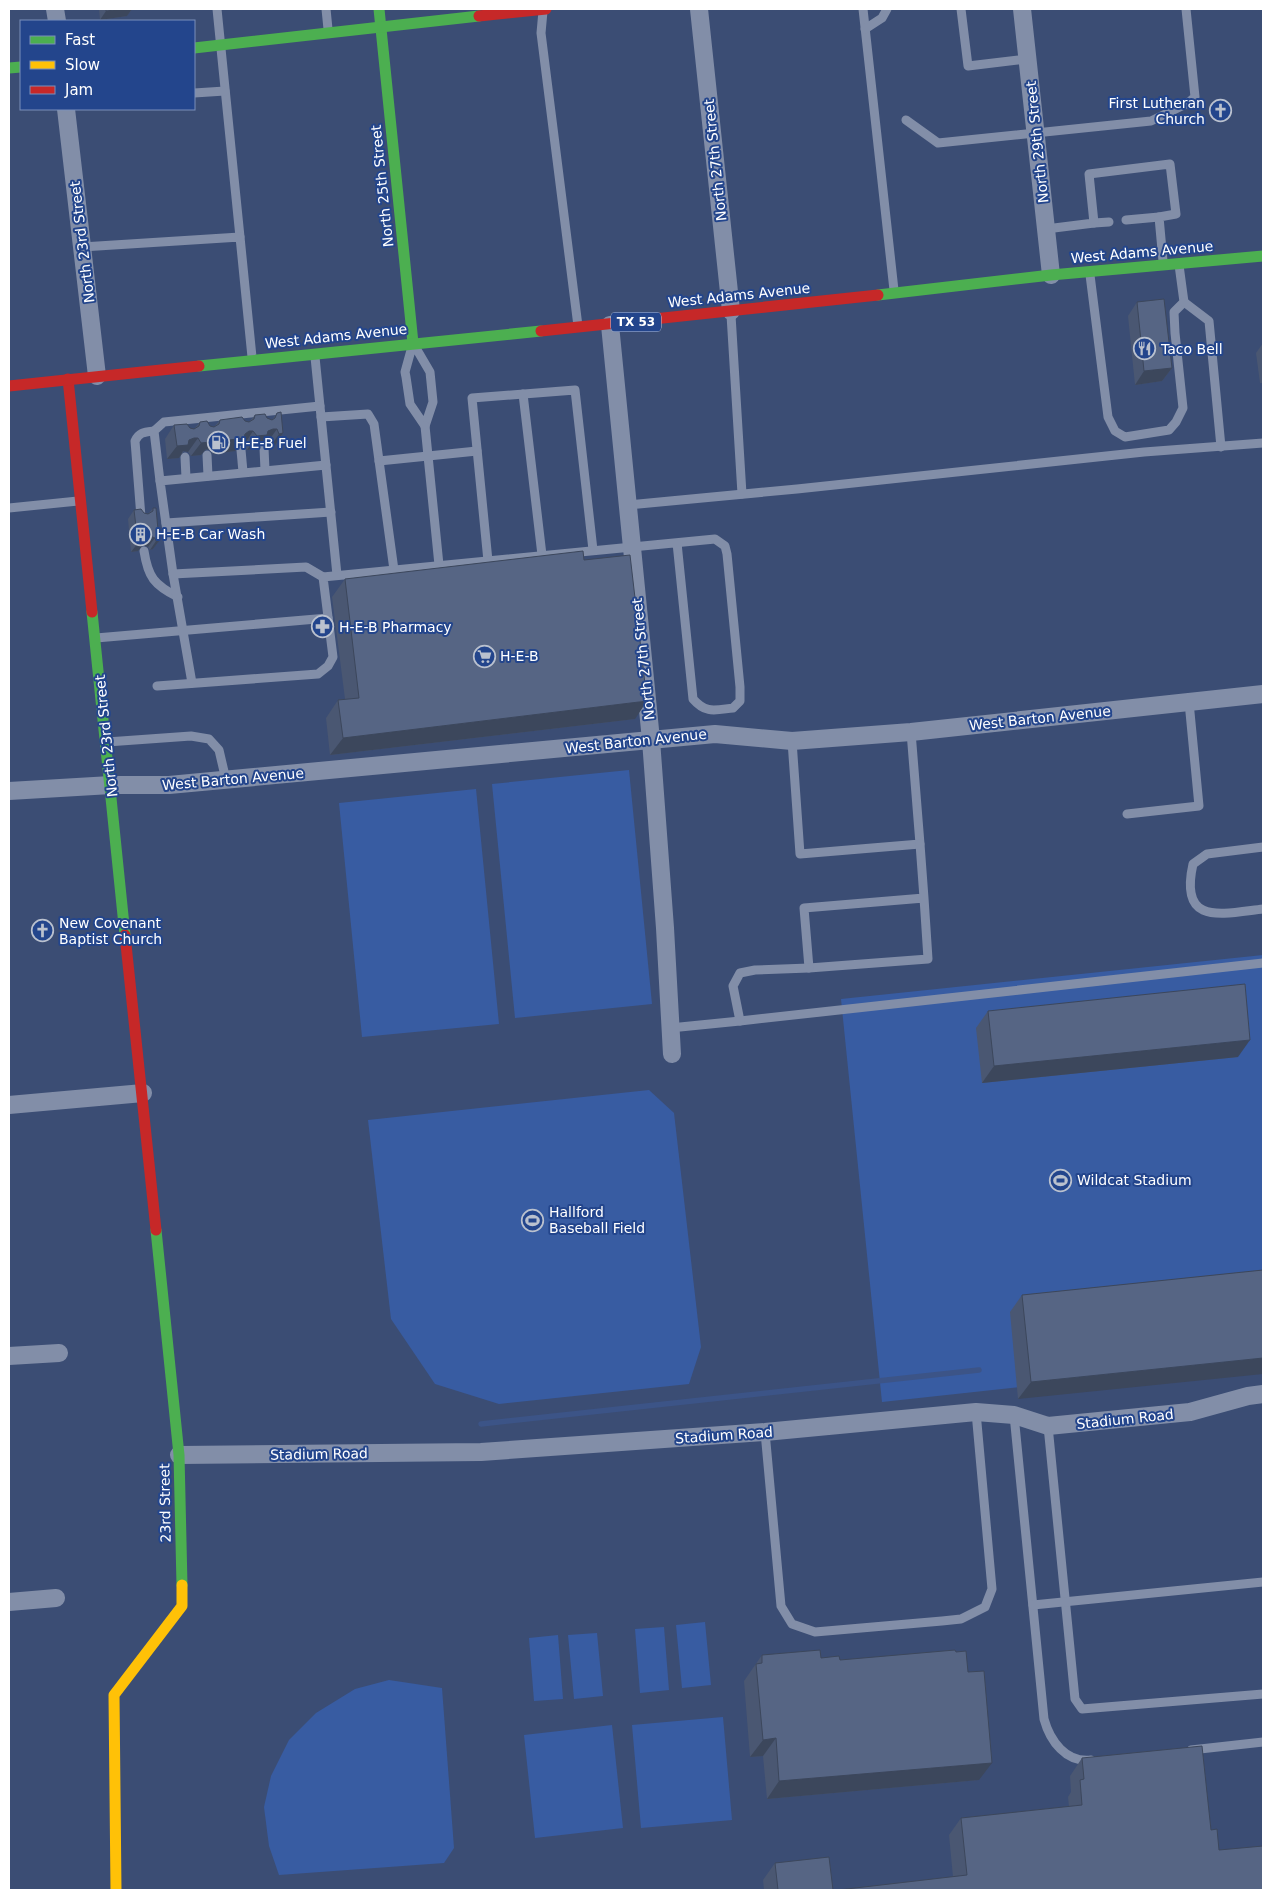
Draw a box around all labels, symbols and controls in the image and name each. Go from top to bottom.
legend [20,20,195,110]
text: Fast [65,31,95,49]
text: Slow [65,56,100,74]
street label: North 29th Street [1023,80,1051,204]
text: Jam [64,81,93,99]
place label: First Lutheran Church [1108,95,1205,127]
street label: North 27th Street [701,98,729,222]
church icon: First Lutheran Church [1209,99,1233,123]
street label: North 25th Street [368,124,396,248]
street label: North 23rd Street [67,180,97,304]
street label: West Adams Avenue [1070,238,1214,266]
street label: West Adams Avenue [667,280,811,310]
road number: TX 53 [611,313,661,332]
street label: West Adams Avenue [264,321,408,351]
restaurant icon: Taco Bell [1133,337,1157,361]
place label: Taco Bell [1160,341,1223,357]
fuel station icon: H-E-B Fuel [207,431,231,455]
place label: H-E-B Fuel [235,435,307,451]
building icon: H-E-B Car Wash [128,522,152,546]
place label: H-E-B Car Wash [156,526,265,542]
street label: North 27th Street [629,597,657,721]
pharmacy icon: H-E-B Pharmacy [311,615,335,639]
place label: H-E-B Pharmacy [339,619,452,635]
supermarket icon: H-E-B [472,644,496,668]
place label: H-E-B [500,648,539,664]
street label: North 23rd Street [92,674,120,798]
street label: West Barton Avenue [968,703,1112,733]
street label: West Barton Avenue [564,726,708,756]
street label: West Barton Avenue [161,765,305,793]
place label: New Covenant Baptist Church [59,915,162,947]
church icon: New Covenant Baptist Church [31,919,55,943]
sports icon: Wildcat Stadium [1049,1168,1073,1192]
place label: Wildcat Stadium [1077,1172,1192,1188]
place label: Hallford Baseball Field [549,1204,645,1236]
sports icon: Hallford Baseball Field [521,1208,545,1232]
street label: Stadium Road [1076,1406,1174,1432]
street label: Stadium Road [675,1424,773,1446]
street label: Stadium Road [270,1445,368,1463]
street label: 23rd Street [156,1463,174,1543]

